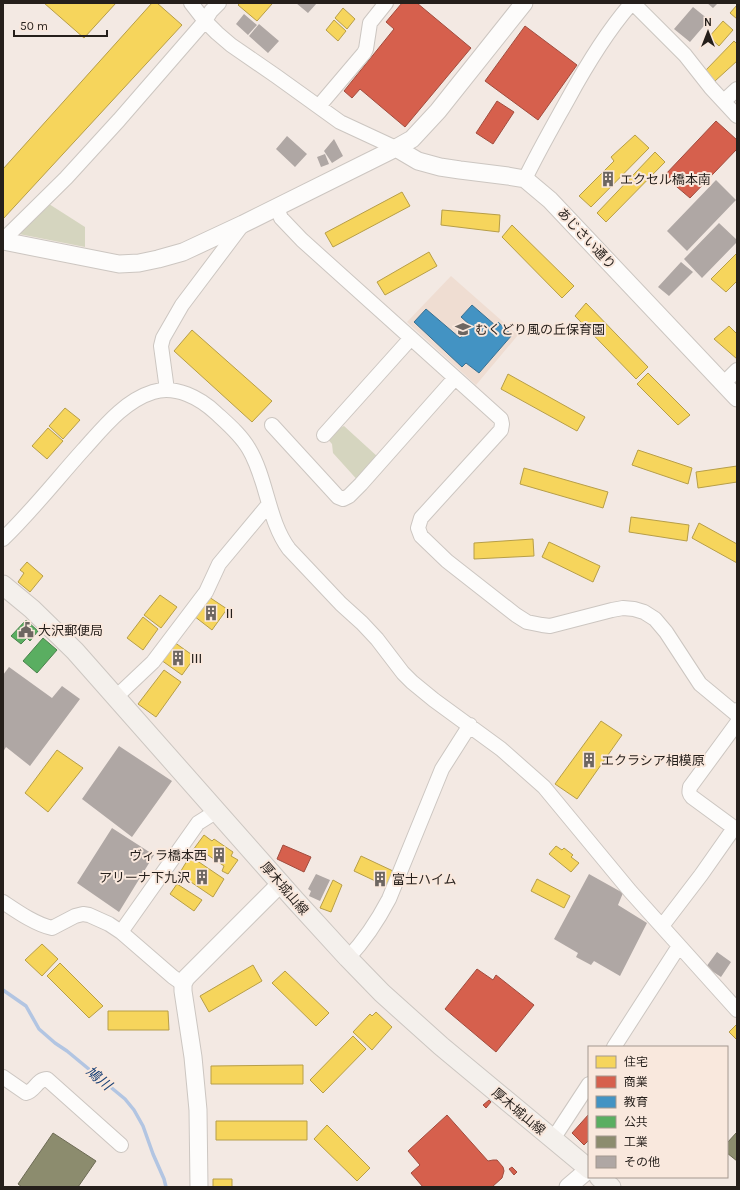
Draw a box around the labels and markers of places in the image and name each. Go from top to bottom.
building icon: エクセル橋本南 [599,170,617,188]
place label: エクセル橋本南 [620,172,711,187]
school or university icon: むくどり風の丘保育園 [454,320,472,338]
place label: むくどり風の丘保育園 [475,322,605,337]
building icon: Ⅱ [202,604,220,622]
place label: Ⅱ [223,606,236,621]
public building icon: 大沢郵便局 [17,621,35,639]
place label: 大沢郵便局 [38,623,103,638]
building icon: Ⅲ [169,649,187,667]
place label: Ⅲ [190,651,203,666]
building icon: エクラシア相模原 [580,751,598,769]
place label: エクラシア相模原 [601,753,705,768]
building icon: ヴィラ橋本西 [210,846,228,864]
place label: ヴィラ橋本西 [129,848,207,863]
building icon: アリーナ下九沢 [193,868,211,886]
place label: アリーナ下九沢 [99,870,190,885]
building icon: 富士ハイム [371,870,389,888]
place label: 富士ハイム [392,872,456,887]

